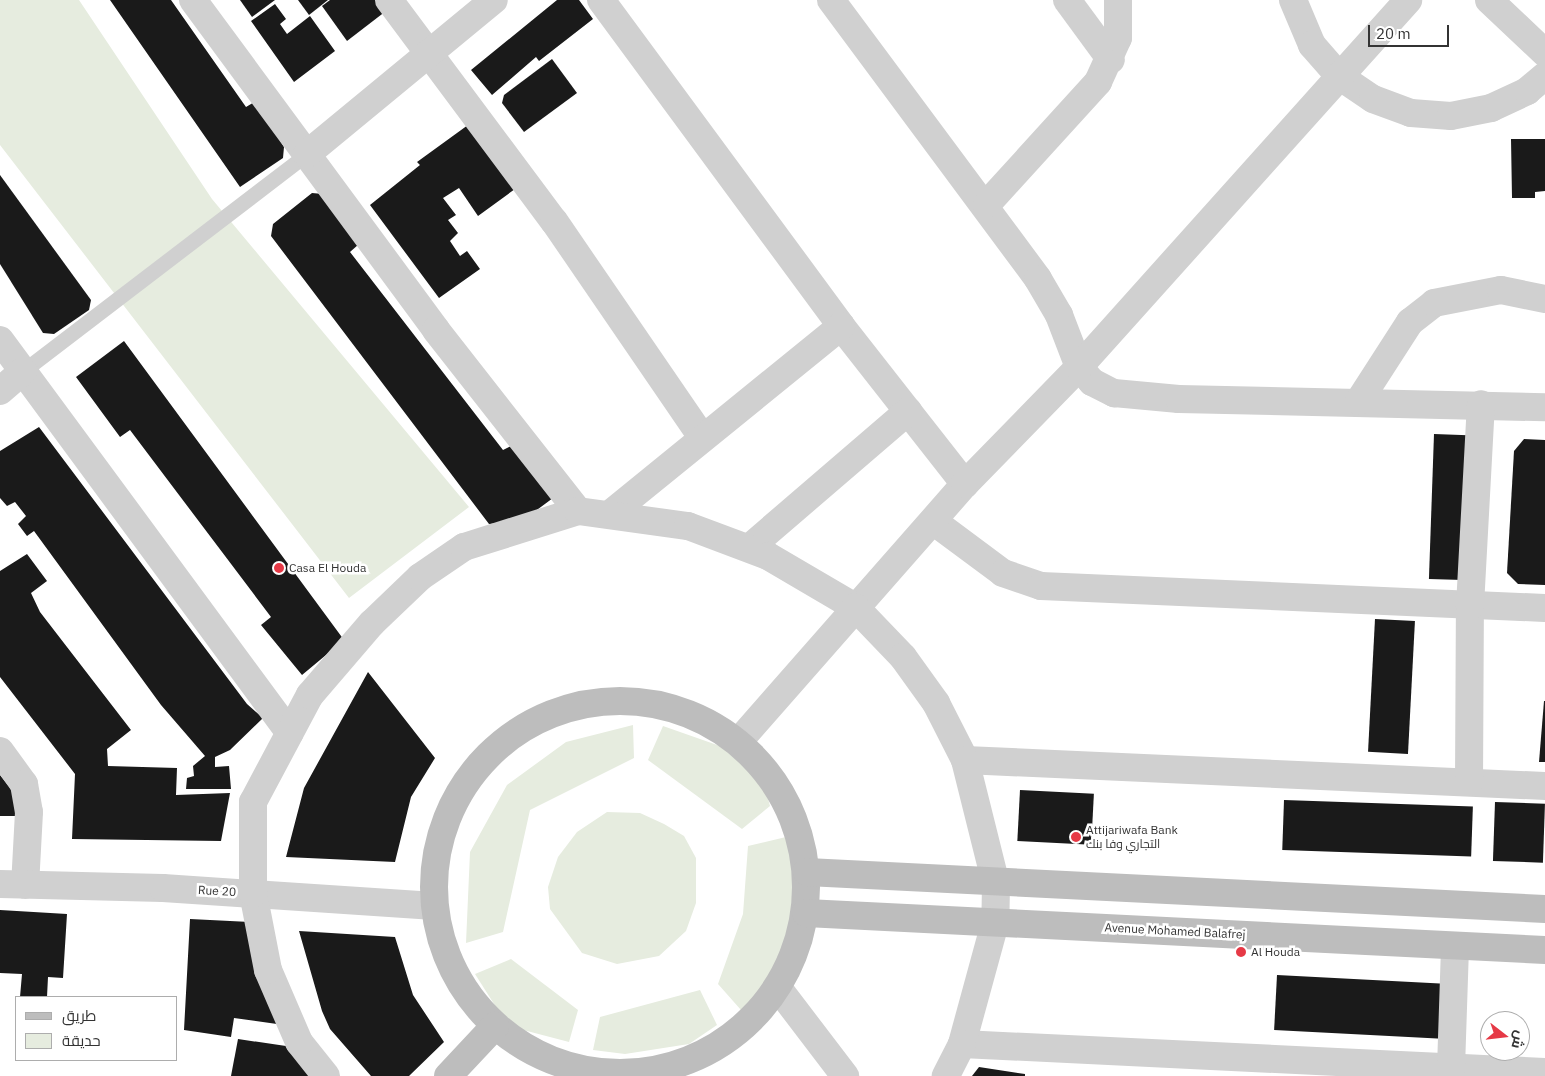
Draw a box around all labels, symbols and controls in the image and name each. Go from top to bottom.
scale bar [1370,15,1451,47]
text: 20 m [1376,24,1411,43]
place label: Casa El Houda [289,561,366,575]
marker: Casa El Houda [273,562,285,574]
place label: Attijariwafa Bank التجاري وفا بنك [1086,823,1178,851]
marker: Attijariwafa Bank التجاري وفا بنك [1070,831,1082,843]
street label: Rue 20 [197,883,237,899]
street label: Avenue Mohamed Balafrej [1104,920,1246,942]
place label: Al Houda [1251,945,1300,959]
marker: Al Houda [1235,946,1247,958]
legend [15,996,178,1061]
text: طريق [62,1006,96,1025]
north arrow [1480,1011,1530,1061]
text: ش [1507,1029,1530,1051]
text: حديقة [62,1031,101,1050]

